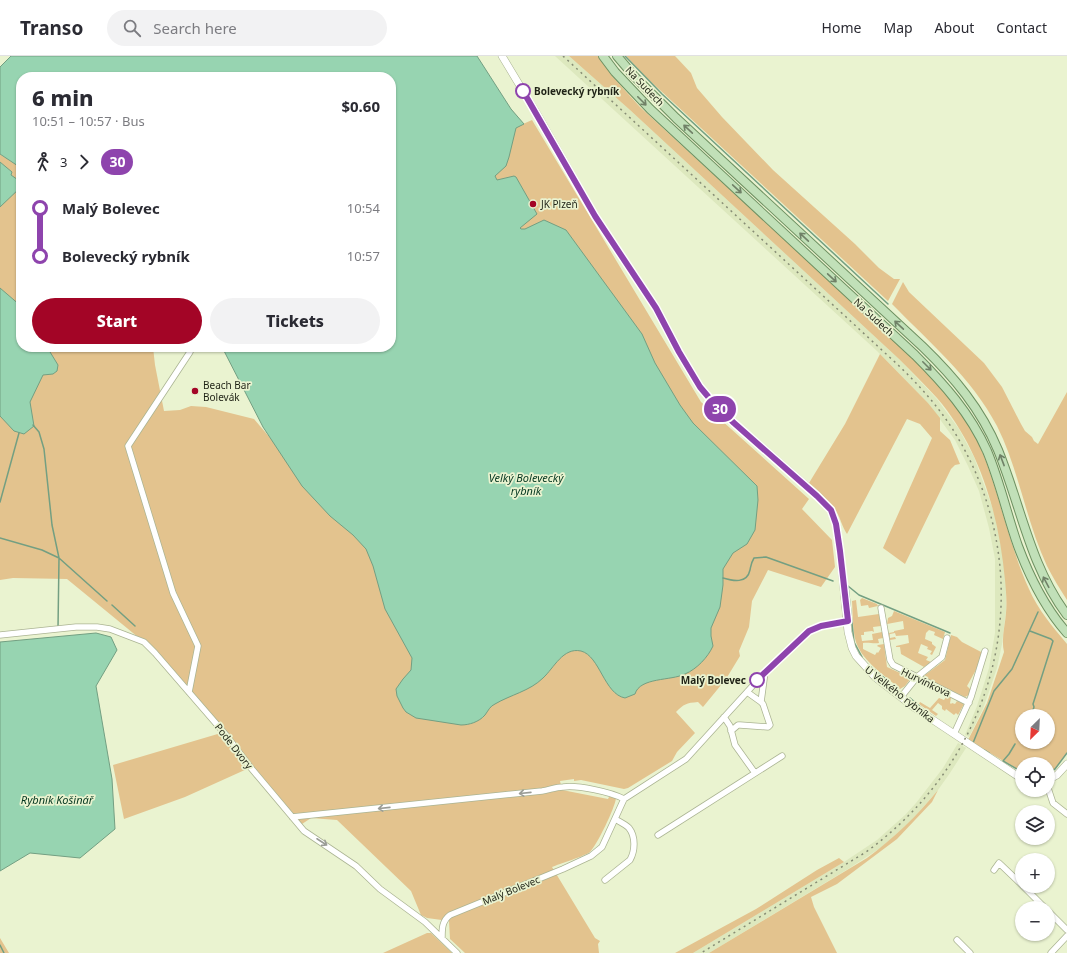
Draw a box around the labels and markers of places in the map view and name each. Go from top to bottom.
marker: Bolevecký rybník [515,83,531,99]
place label: Bolevecký rybník [534,84,620,98]
place label: JK Plzeň [540,197,578,211]
marker: JK Plzeň [528,199,538,209]
place label: Beach Bar Bolevák [203,378,251,404]
marker: Beach Bar Bolevák [190,386,200,396]
marker: Malý Bolevec [749,672,765,688]
place label: Malý Bolevec [681,673,746,687]

